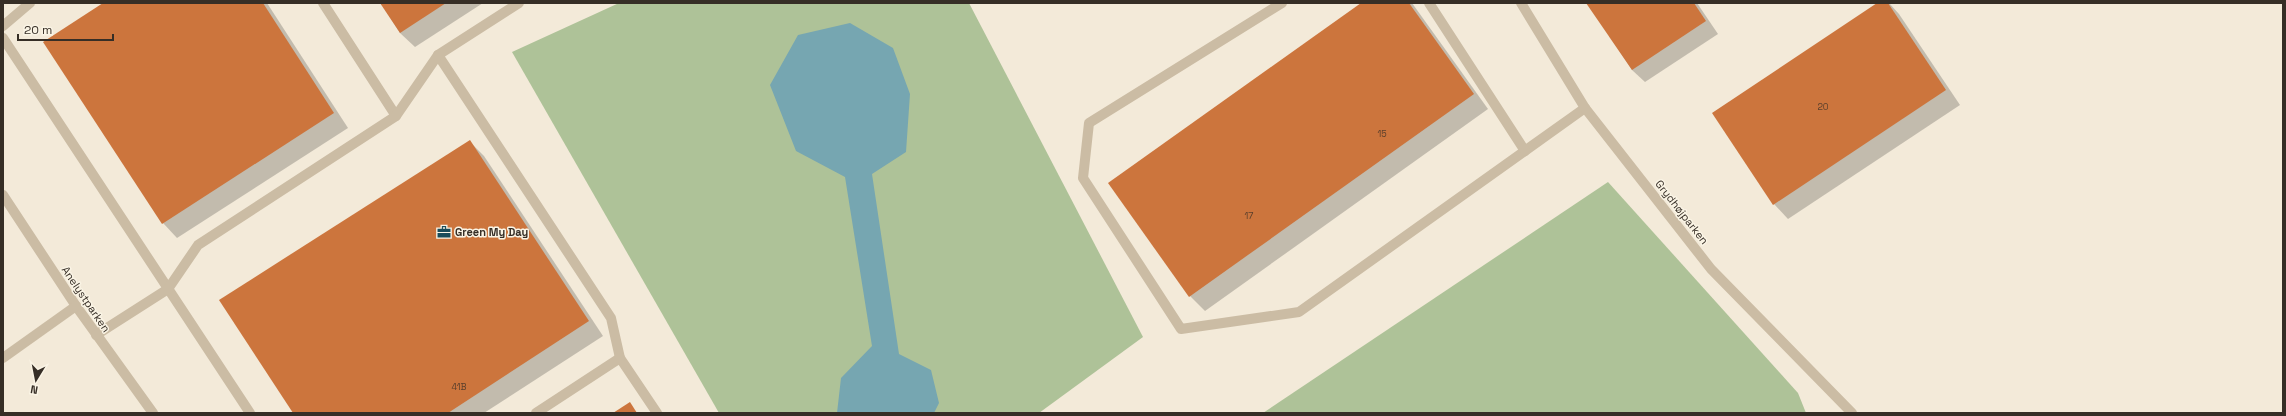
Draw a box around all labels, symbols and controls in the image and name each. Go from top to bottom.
scale bar [18,16,113,42]
text: 20 m [24,22,52,38]
house number: 20 [1817,101,1829,113]
house number: 15 [1377,128,1387,140]
street label: Grydhøjparken [1652,177,1712,247]
house number: 17 [1245,210,1253,222]
office icon: Green My Day [436,224,452,240]
place label: Green My Day [455,225,528,239]
street label: Anelystparken [59,263,113,335]
north arrow [16,360,56,400]
house number: 41B [451,381,467,393]
text: N [29,382,39,397]

